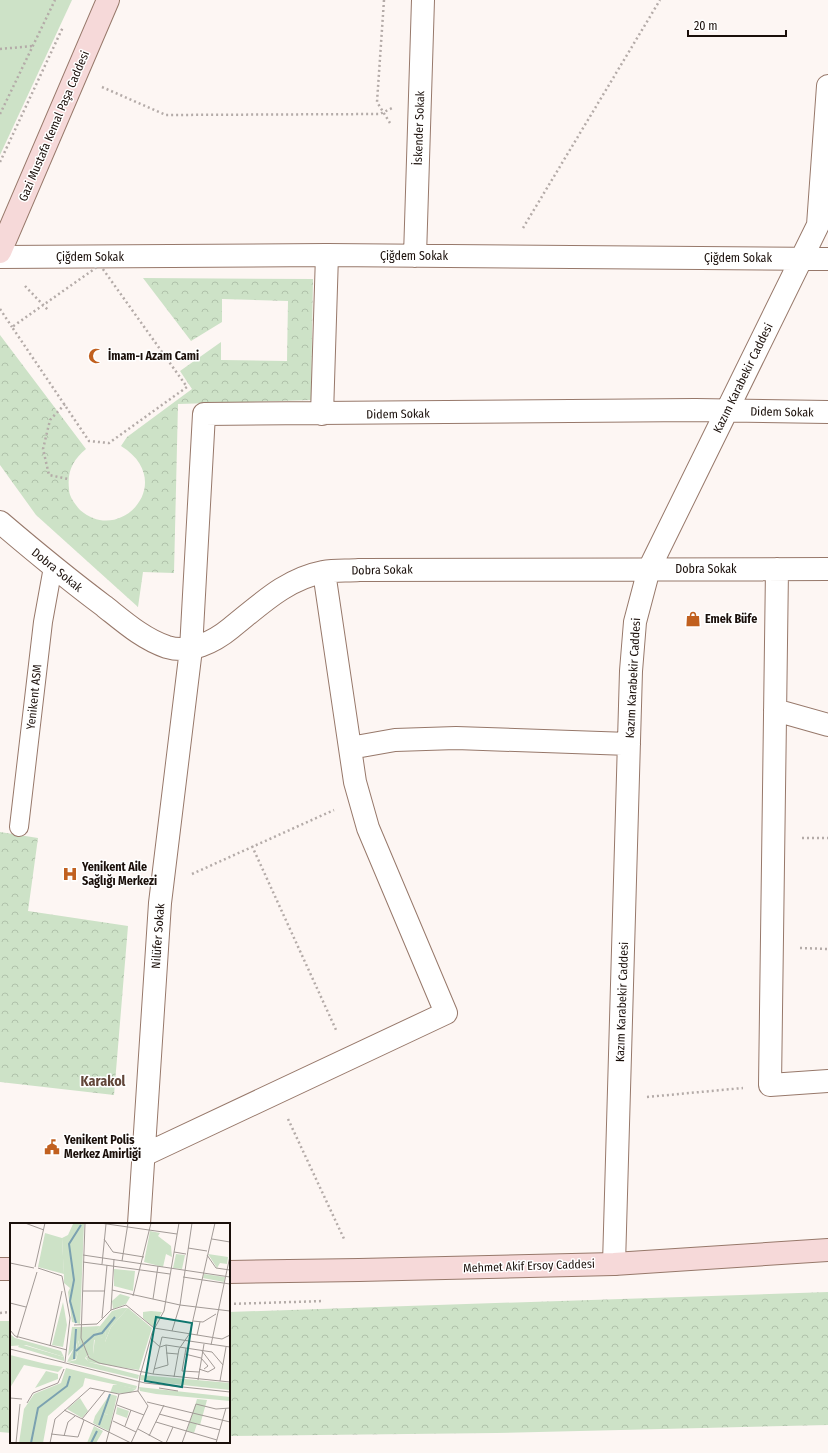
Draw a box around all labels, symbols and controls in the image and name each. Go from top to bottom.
scale bar [688,12,786,38]
text: 20 m [694,19,718,33]
street label: Gazi Mustafa Kemal Paşa Caddesi [16,49,92,203]
street label: İskender Sokak [410,90,427,165]
street label: Çiğdem Sokak [380,249,448,263]
street label: Çiğdem Sokak [56,250,124,264]
street label: Çiğdem Sokak [704,251,772,265]
street label: Kazım Karabekir Caddesi [710,321,776,435]
mosque icon: İmam-ı Azam Cami [87,347,105,365]
place label: İmam-ı Azam Cami [108,348,199,363]
street label: Didem Sokak [750,404,814,420]
street label: Didem Sokak [366,406,430,422]
street label: Dobra Sokak [29,545,86,595]
street label: Dobra Sokak [351,562,413,578]
street label: Dobra Sokak [675,562,737,576]
shop icon: Emek Büfe [684,610,702,628]
place label: Emek Büfe [705,612,757,626]
street label: Kazım Karabekir Caddesi [623,617,643,739]
street label: Yenikent ASM [24,664,44,730]
place label: Yenikent Aile Sağlığı Merkezi [81,860,157,888]
hospital icon: Yenikent Aile Sağlığı Merkezi [61,865,79,883]
street label: Nilüfer Sokak [149,902,167,969]
street label: Kazım Karabekir Caddesi [613,942,631,1062]
district label: Karakol [81,1073,126,1090]
place label: Yenikent Polis Merkez Amirliği [63,1133,141,1161]
public building icon: Yenikent Polis Merkez Amirliği [43,1138,61,1156]
inset map [10,1223,230,1443]
street label: Mehmet Akif Ersoy Caddesi [463,1257,595,1275]

